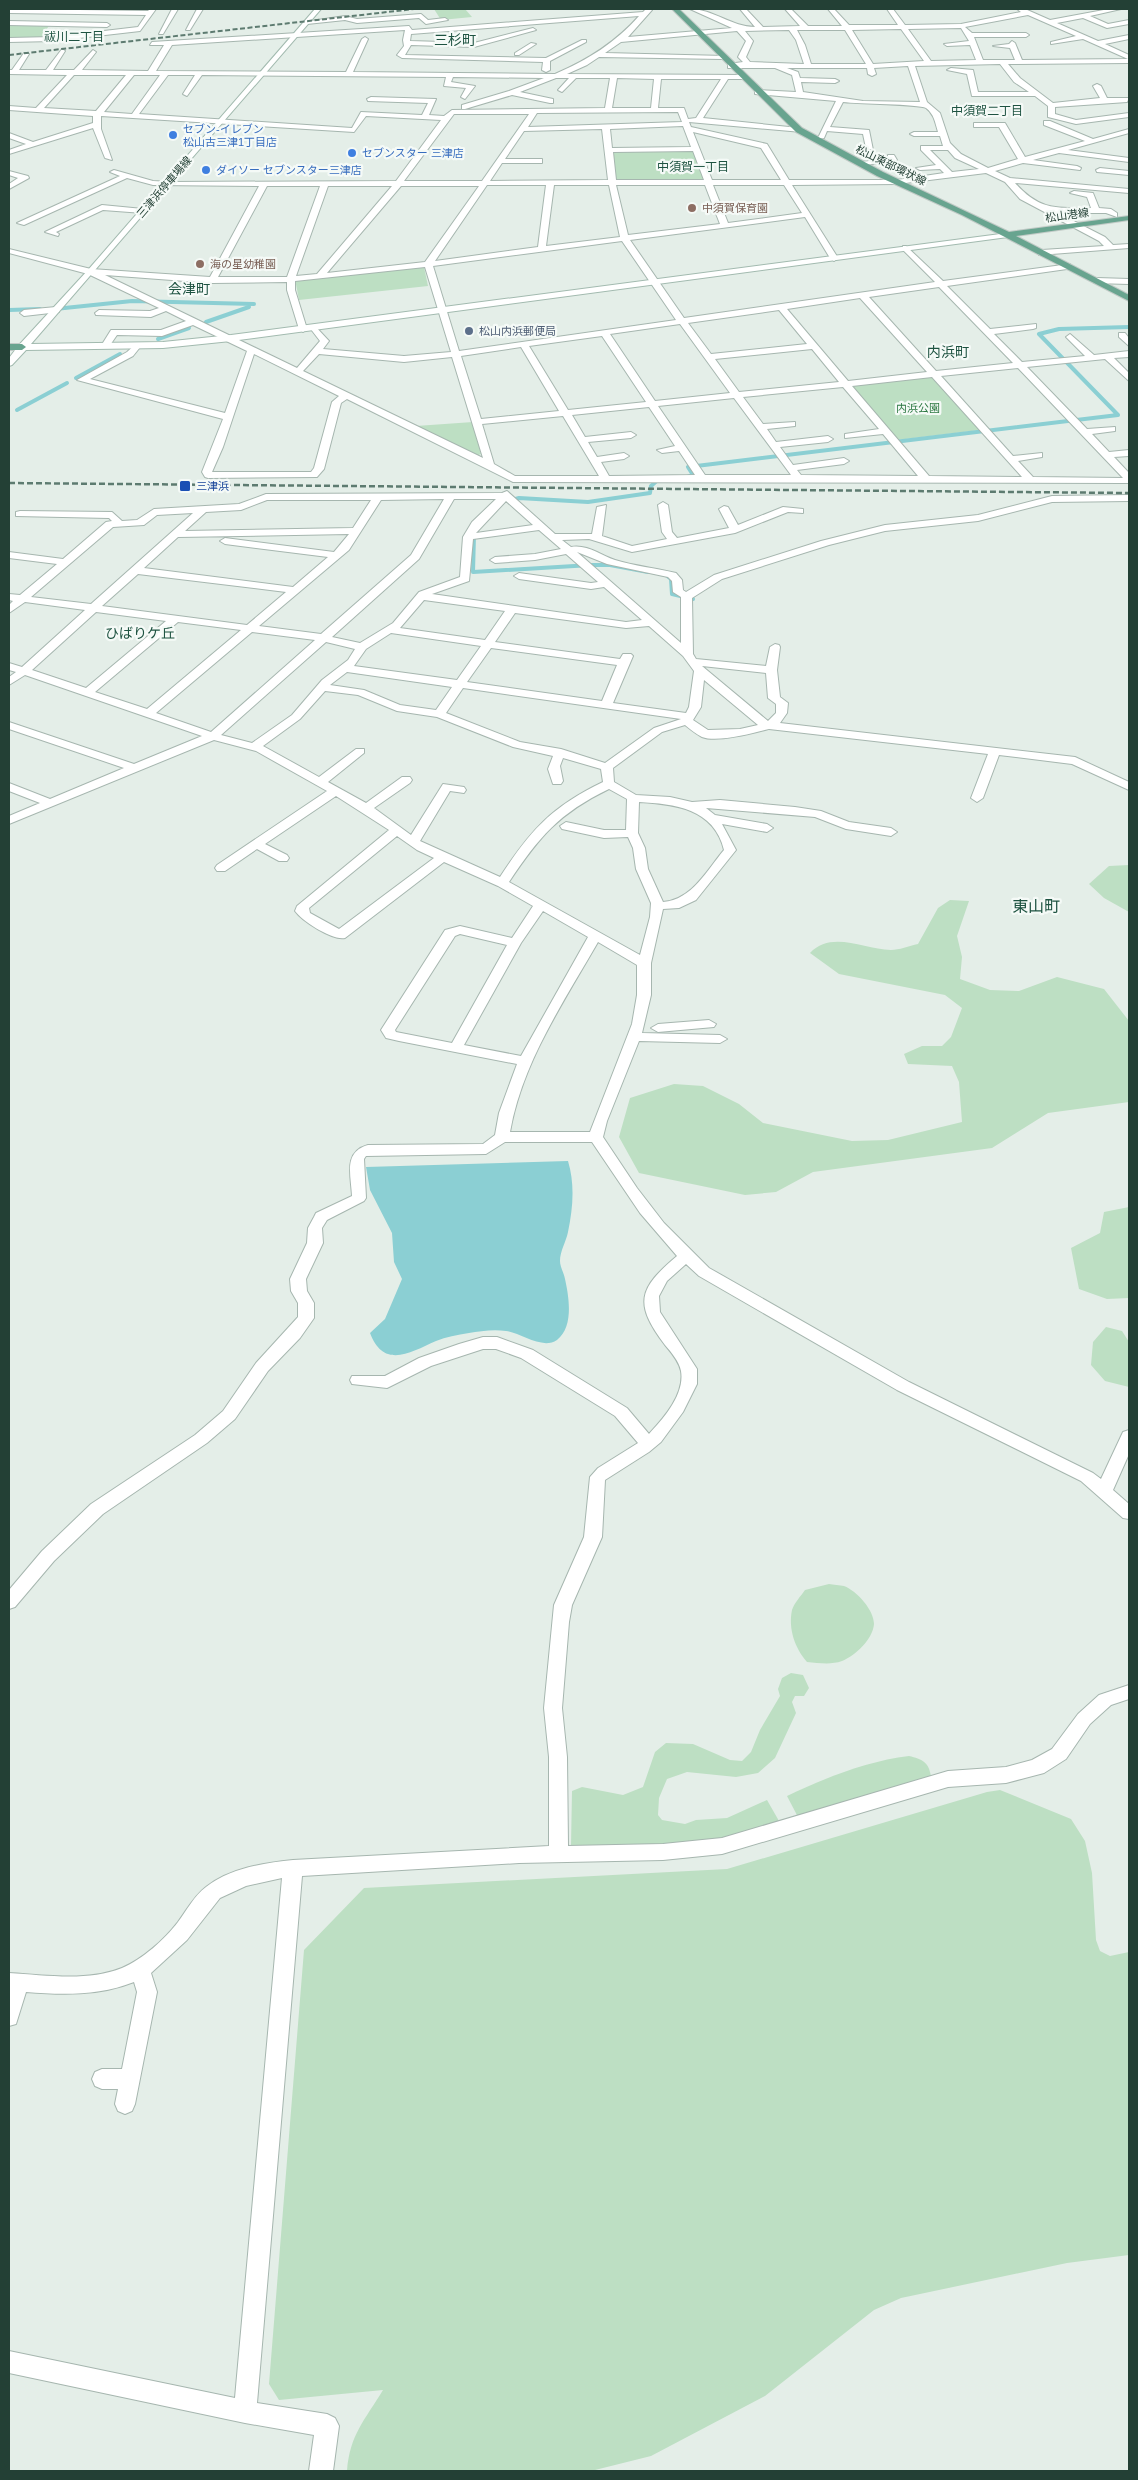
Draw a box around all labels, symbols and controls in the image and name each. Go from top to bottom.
district label: 祓川二丁目 [44,30,104,44]
district label: 三杉町 [434,32,476,48]
district label: 中須賀二丁目 [951,104,1023,118]
place label: セブン-イレブン 松山古三津1丁目店 [183,123,277,148]
marker: セブン-イレブン 松山古三津1丁目店 [167,129,179,141]
street label: 松山東部環状線 [854,143,928,187]
marker: セブンスター 三津店 [346,147,358,159]
place label: セブンスター 三津店 [362,147,464,159]
street label: 三津浜停車場線 [134,154,194,220]
district label: 中須賀一丁目 [657,160,729,174]
marker: ダイソー セブンスター三津店 [200,164,212,176]
place label: ダイソー セブンスター三津店 [216,164,362,176]
marker: 中須賀保育園 [686,202,698,214]
place label: 中須賀保育園 [702,202,768,214]
street label: 松山港線 [1044,206,1090,224]
marker: 海の星幼稚園 [194,258,206,270]
place label: 海の星幼稚園 [210,258,276,270]
district label: 会津町 [168,281,210,297]
marker: 松山内浜郵便局 [463,325,475,337]
place label: 松山内浜郵便局 [479,325,556,337]
district label: 内浜町 [927,344,969,360]
park label: 内浜公園 [896,402,940,414]
marker: 三津浜 [178,479,192,493]
place label: 三津浜 [196,480,229,492]
district label: ひばりケ丘 [105,625,175,641]
district label: 東山町 [1012,898,1060,915]

